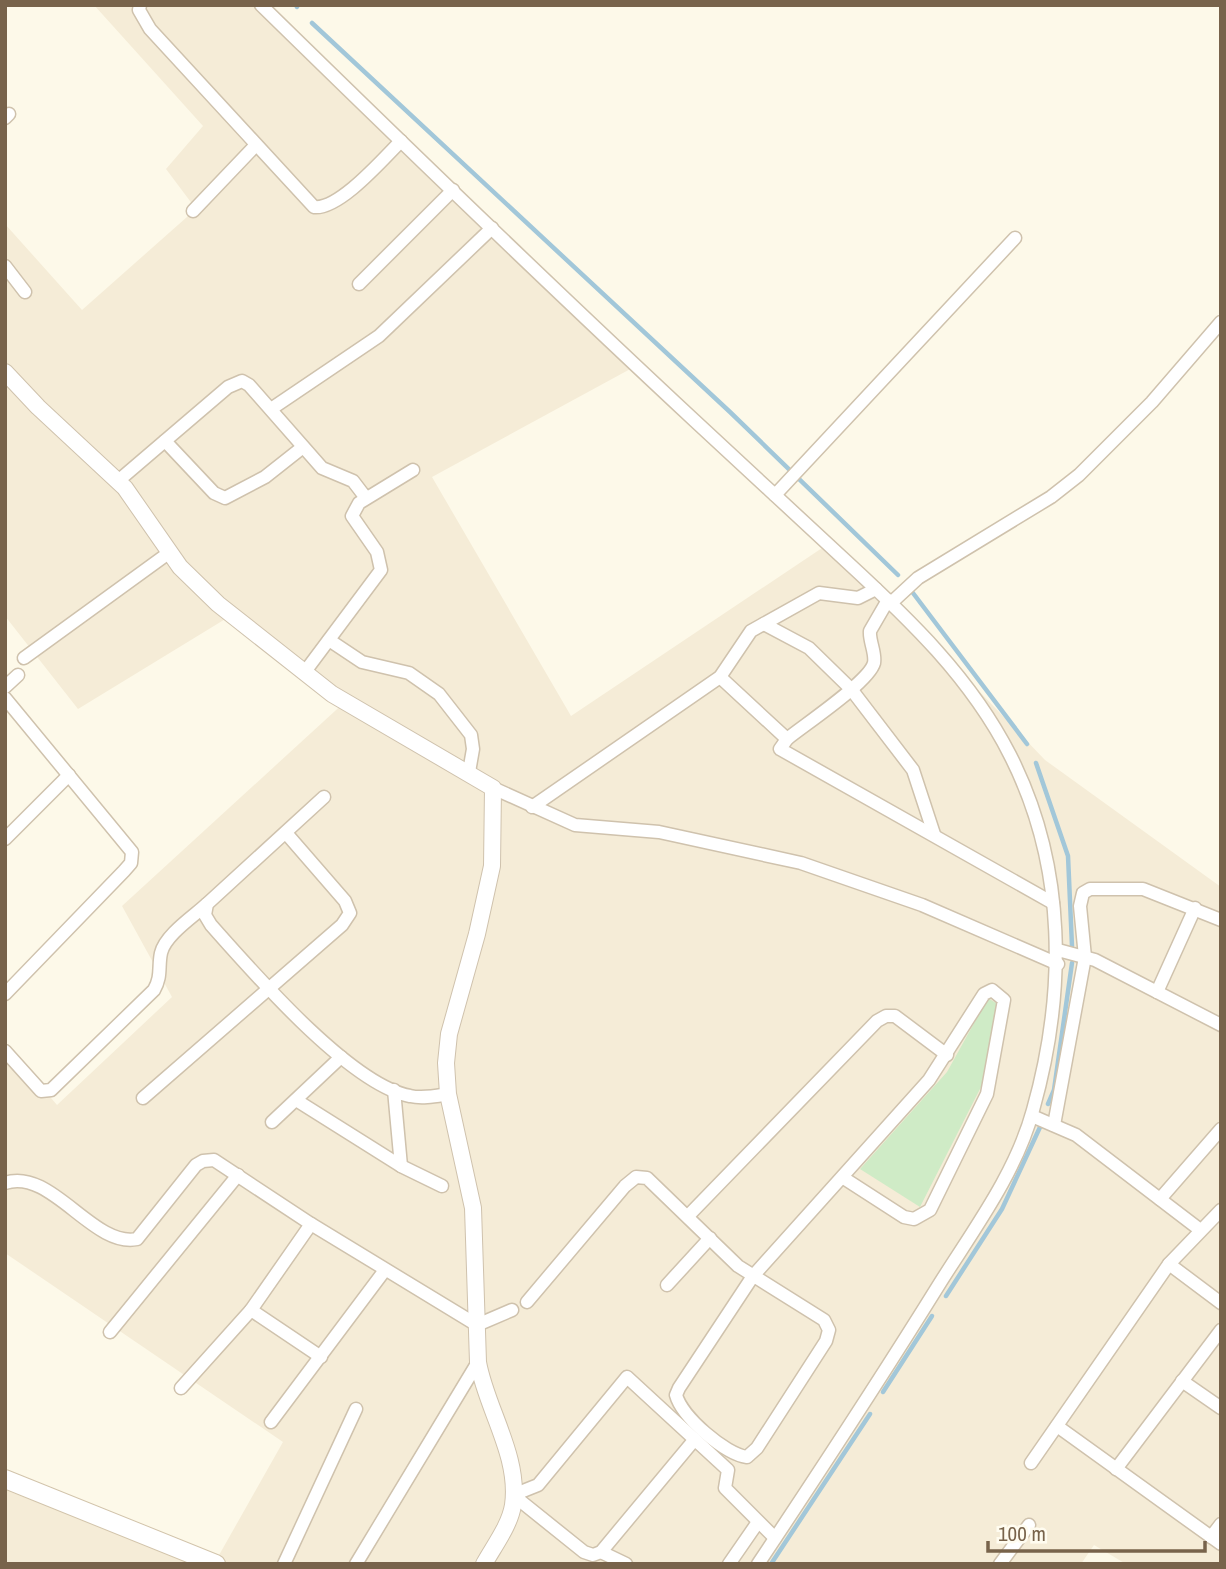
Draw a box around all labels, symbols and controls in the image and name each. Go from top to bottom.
scale bar [988,1510,1205,1554]
text: 100 m [998,1519,1046,1548]

